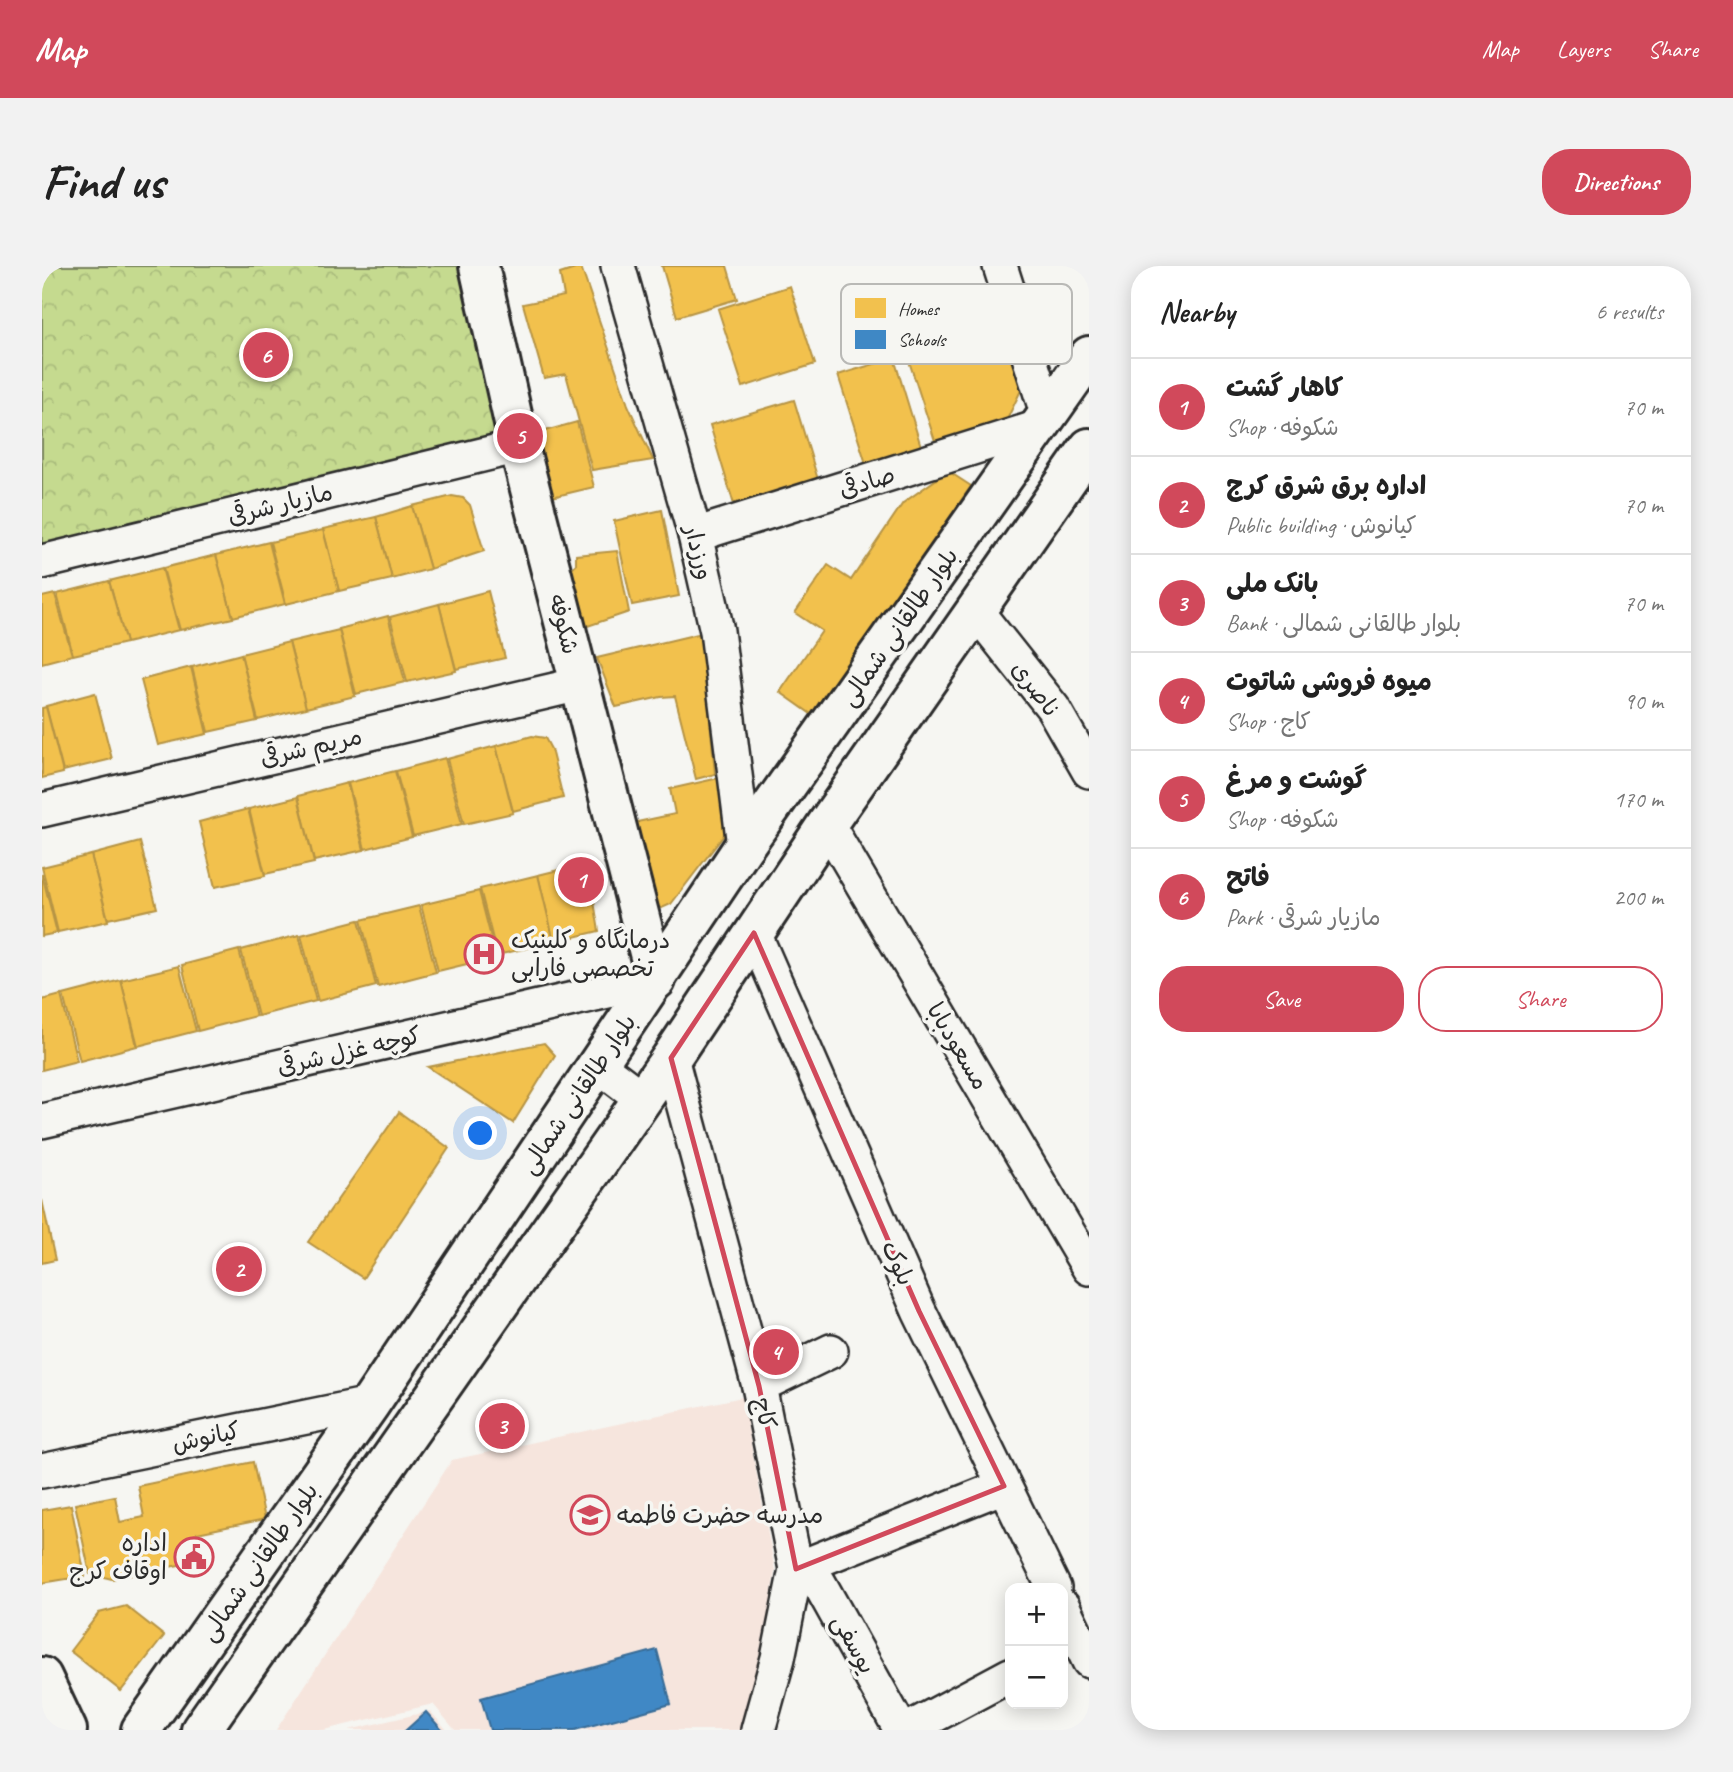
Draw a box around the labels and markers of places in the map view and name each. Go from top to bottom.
pin: 6 [243,329,289,381]
pin: 5 [497,410,543,462]
pin: 1 [558,854,604,906]
place label: درمانگاه و کلینیک تخصصی فارابی [511,925,670,983]
hospital icon: درمانگاه و کلینیک تخصصی فارابی [463,933,505,975]
pin: 2 [216,1243,262,1295]
pin: 4 [753,1326,799,1378]
pin: 3 [479,1400,525,1452]
school or university icon: مدرسه حضرت فاطمه [569,1494,611,1536]
place label: مدرسه حضرت فاطمه [617,1500,823,1530]
place label: اداره اوقاف کرج [69,1528,167,1587]
public building icon: اداره اوقاف کرج [173,1536,215,1578]

